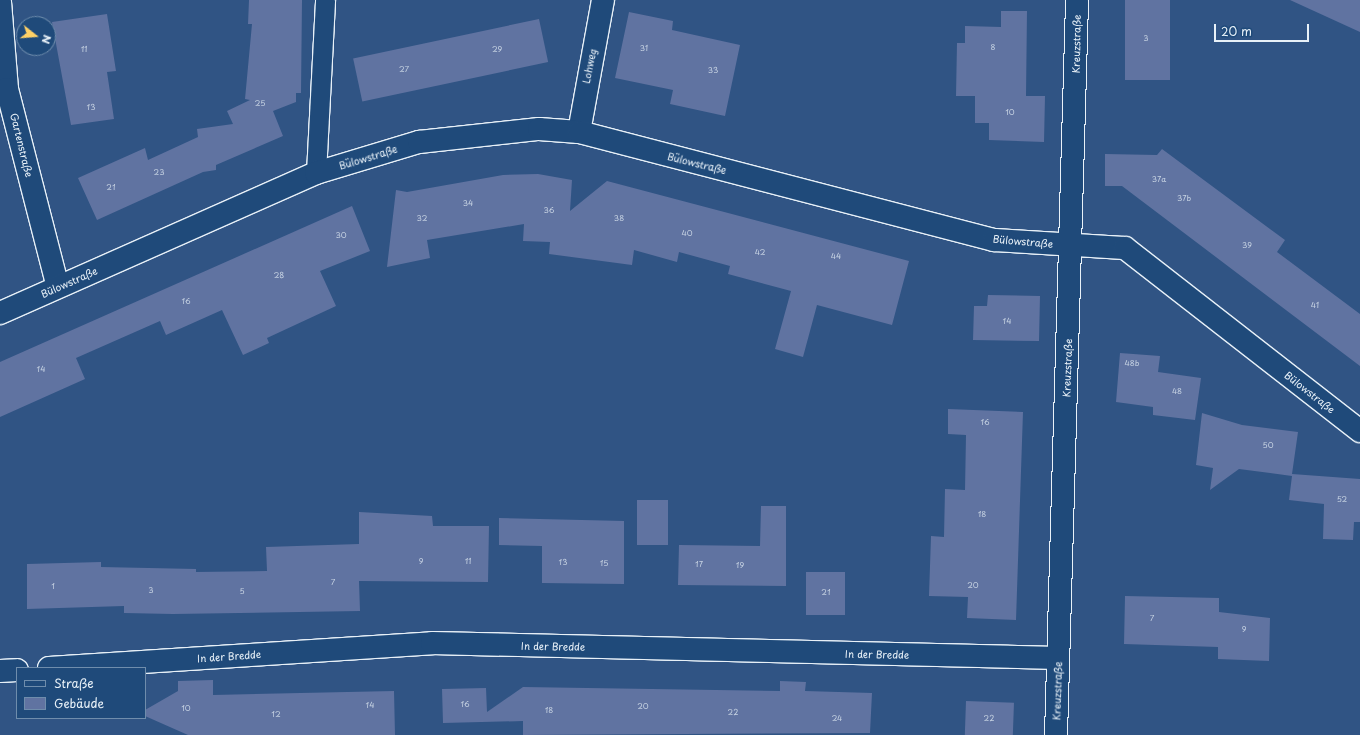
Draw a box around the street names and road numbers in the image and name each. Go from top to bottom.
street label: Kreuzstraße [1069,14,1083,74]
street label: Lohweg [579,47,599,85]
street label: Gartenstraße [8,112,36,178]
street label: Bülowstraße [337,142,399,172]
street label: Bülowstraße [666,150,728,176]
street label: Bülowstraße [992,232,1054,250]
street label: Bülowstraße [39,264,99,300]
street label: Kreuzstraße [1060,338,1074,398]
street label: Bülowstraße [1282,369,1338,415]
street label: In der Bredde [521,639,585,653]
street label: In der Bredde [845,647,909,661]
street label: In der Bredde [197,648,261,664]
street label: Kreuzstraße [1050,661,1064,721]

